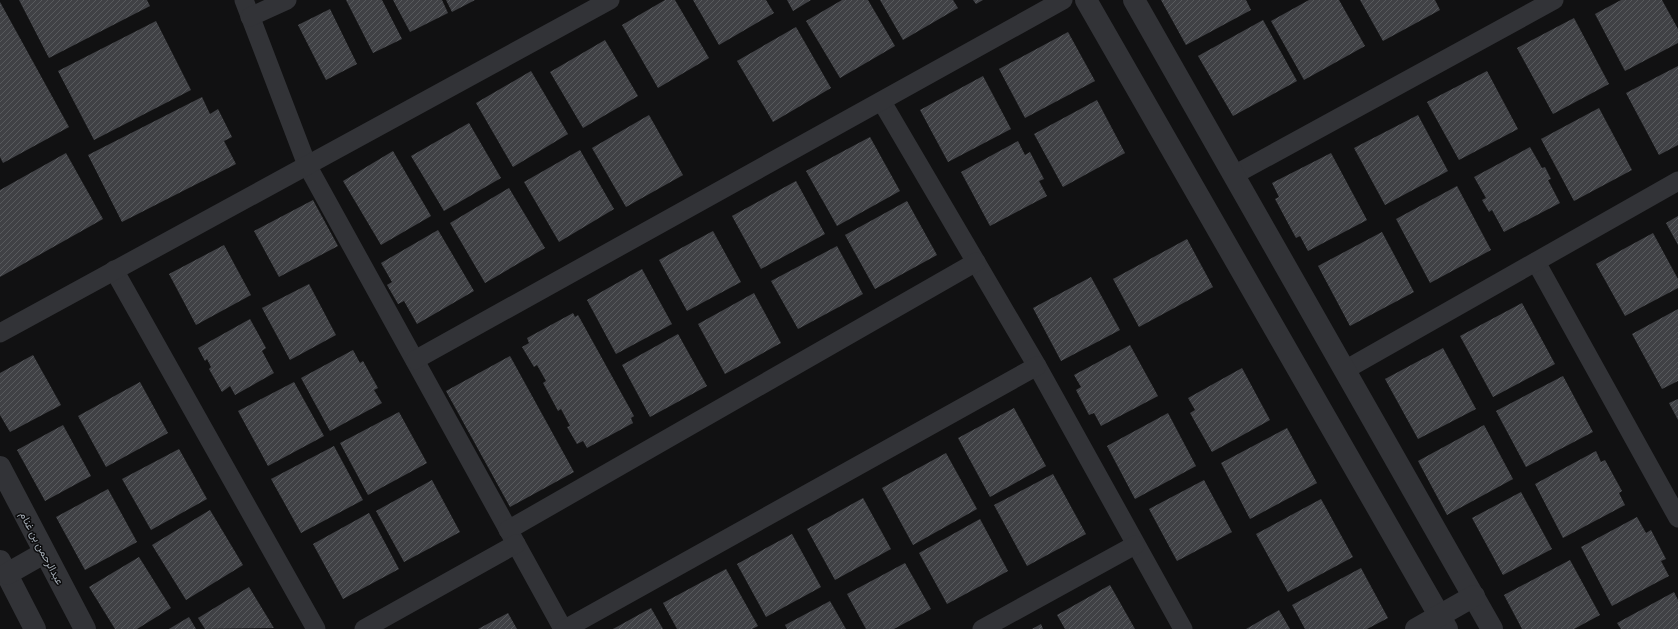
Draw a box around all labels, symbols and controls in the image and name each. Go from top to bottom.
street label: عبدالرحمن بن غنام [16,508,68,588]

